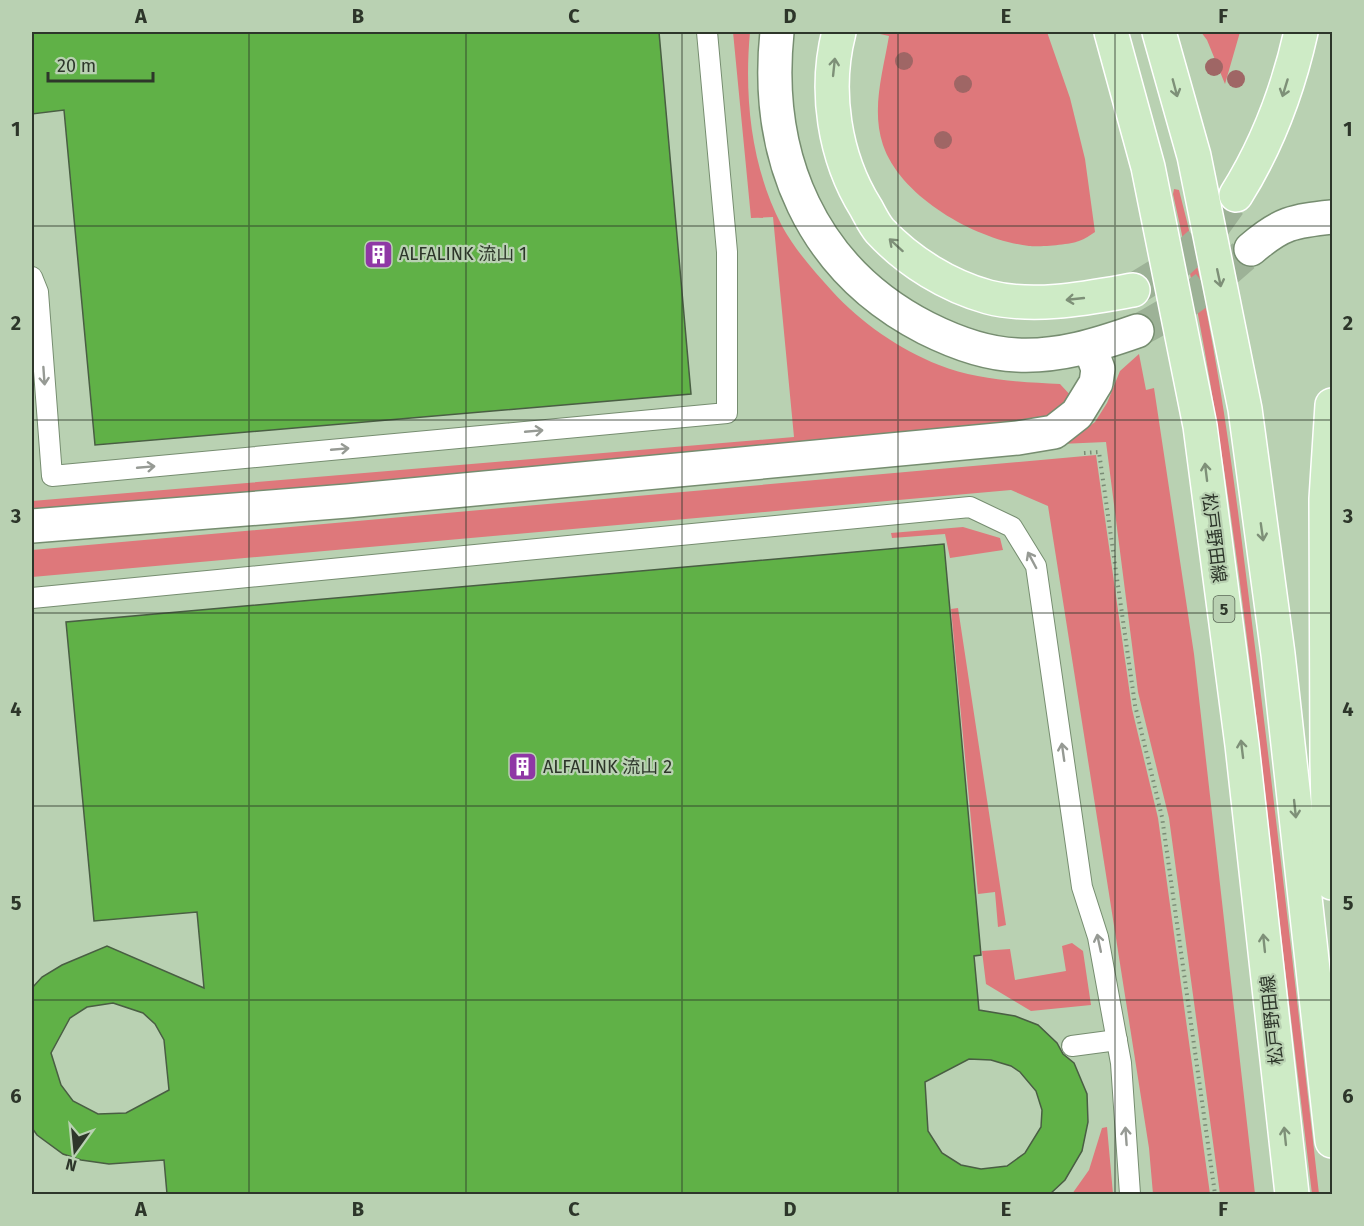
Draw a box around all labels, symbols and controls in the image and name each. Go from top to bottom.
text: A [134,4,148,28]
text: B [352,4,364,28]
text: C [568,4,580,28]
text: D [783,4,797,28]
text: E [1001,4,1011,28]
text: F [1218,4,1228,28]
scale bar [48,45,153,83]
text: 20 m [57,55,96,77]
one-way arrow [829,58,840,78]
one-way arrow [1170,78,1181,97]
one-way arrow [1279,78,1290,97]
text: 1 [11,117,21,141]
text: 1 [1343,117,1353,141]
building icon: ALFALINK 流山 1 [362,238,394,270]
one-way arrow [889,238,904,252]
place label: ALFALINK 流山 1 [399,243,527,265]
one-way arrow [1214,268,1225,287]
one-way arrow [1066,294,1086,305]
text: 2 [11,311,21,335]
text: 2 [1343,311,1353,335]
one-way arrow [39,365,50,385]
one-way arrow [524,425,544,436]
one-way arrow [330,443,350,454]
one-way arrow [136,461,156,472]
one-way arrow [1200,463,1211,483]
street label: 松戸野田線 [1198,492,1230,584]
text: 3 [10,504,21,528]
text: 3 [1342,504,1353,528]
one-way arrow [1256,522,1267,541]
one-way arrow [1026,552,1037,570]
road number: 5 [1214,596,1234,622]
text: 4 [10,697,22,721]
text: 4 [1342,697,1354,721]
one-way arrow [1236,739,1247,759]
one-way arrow [1057,743,1068,763]
building icon: ALFALINK 流山 2 [506,751,538,783]
place label: ALFALINK 流山 2 [543,756,672,778]
one-way arrow [1290,799,1301,819]
text: 5 [11,891,22,915]
text: 5 [1343,891,1354,915]
one-way arrow [1258,933,1269,953]
one-way arrow [1093,934,1104,954]
street label: 松戸野田線 [1256,974,1288,1066]
text: 6 [10,1084,22,1108]
text: 6 [1342,1084,1354,1108]
north arrow [45,1121,105,1181]
one-way arrow [1120,1127,1131,1147]
one-way arrow [1280,1127,1291,1147]
text: N [64,1154,79,1176]
text: A [134,1197,148,1221]
text: B [352,1197,364,1221]
text: C [568,1197,580,1221]
text: D [783,1197,797,1221]
text: E [1001,1197,1011,1221]
text: F [1218,1197,1228,1221]

